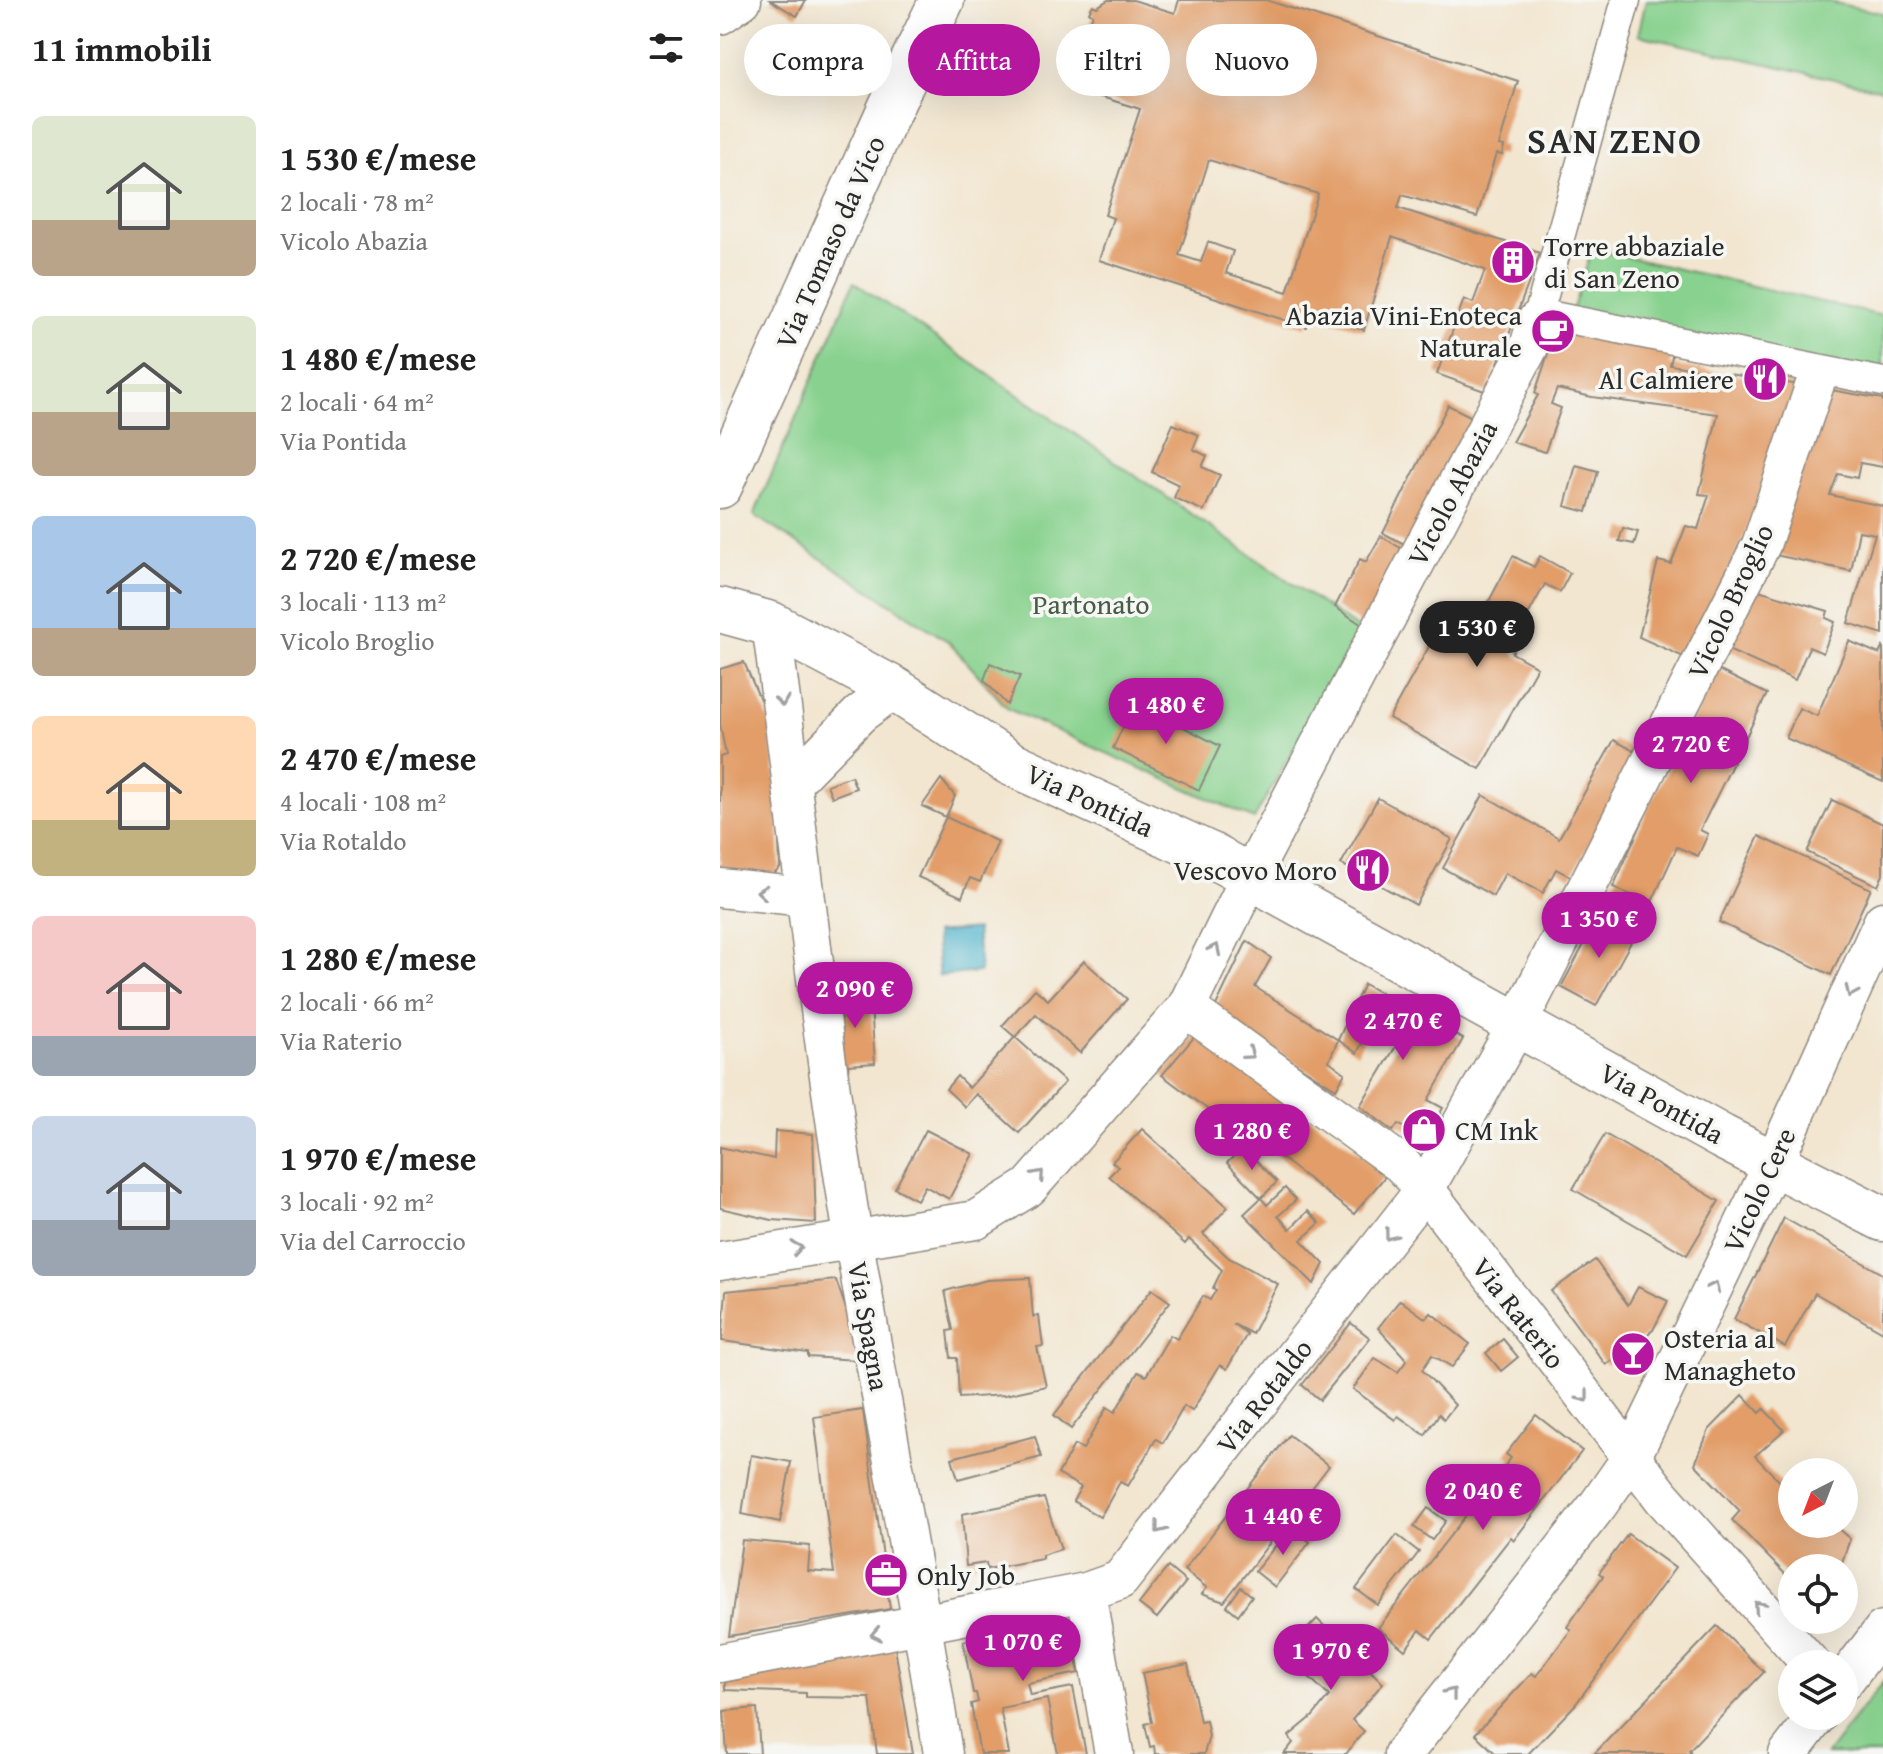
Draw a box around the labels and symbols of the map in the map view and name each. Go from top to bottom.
district label: SAN ZENO [1527,113,1703,166]
street label: Via Tomaso da Vico [764,129,895,355]
place label: Torre abbaziale di San Zeno [1544,225,1725,298]
building icon: Torre abbaziale di San Zeno [1489,238,1537,286]
place label: Abazia Vini-Enoteca Naturale [1286,294,1523,367]
cafe icon: Abazia Vini-Enoteca Naturale [1529,307,1577,355]
restaurant icon: Al Calmiere [1741,355,1789,403]
place label: Al Calmiere [1599,358,1734,399]
street label: Vicolo Abazia [1396,412,1507,573]
street label: Vicolo Broglio [1676,517,1783,685]
park label: Partonato [1032,583,1150,624]
pin: 1 530 € [1403,601,1551,669]
pin: 1 480 € [1092,678,1240,746]
one-way arrow [773,695,790,708]
pin: 2 720 € [1617,717,1765,785]
street label: Via Pontida [1020,752,1161,847]
restaurant icon: Vescovo Moro [1344,846,1392,894]
place label: Vescovo Moro [1173,849,1337,890]
one-way arrow [755,884,768,901]
pin: 1 350 € [1525,892,1673,960]
one-way arrow [1205,942,1221,957]
pin: 2 090 € [781,962,929,1030]
one-way arrow [1845,984,1861,998]
pin: 2 470 € [1329,994,1477,1062]
one-way arrow [1240,1044,1254,1059]
street label: Via Pontida [1593,1052,1733,1154]
pin: 1 280 € [1178,1104,1326,1172]
shop icon: CM Ink [1400,1106,1448,1154]
place label: CM Ink [1455,1109,1539,1150]
street label: Vicolo Cere [1712,1120,1805,1259]
one-way arrow [1030,1169,1044,1184]
one-way arrow [1386,1226,1400,1241]
one-way arrow [790,1241,804,1258]
street label: Via Raterio [1463,1248,1576,1377]
street label: Via Spagna [838,1258,901,1394]
one-way arrow [1704,1280,1719,1295]
place label: Osteria al Managheto [1664,1317,1796,1390]
street label: Via Rotaldo [1206,1329,1322,1462]
bar icon: Osteria al Managheto [1609,1330,1657,1378]
one-way arrow [1574,1388,1588,1403]
north arrow [1778,1458,1858,1538]
pin: 2 040 € [1409,1464,1557,1532]
pin: 1 440 € [1209,1489,1357,1557]
one-way arrow [1156,1519,1170,1534]
office icon: Only Job [862,1551,910,1599]
place label: Only Job [917,1554,1015,1595]
one-way arrow [1754,1601,1768,1615]
pin: 1 070 € [949,1615,1097,1683]
one-way arrow [869,1624,883,1641]
pin: 1 970 € [1257,1624,1405,1692]
one-way arrow [1442,1687,1456,1702]

